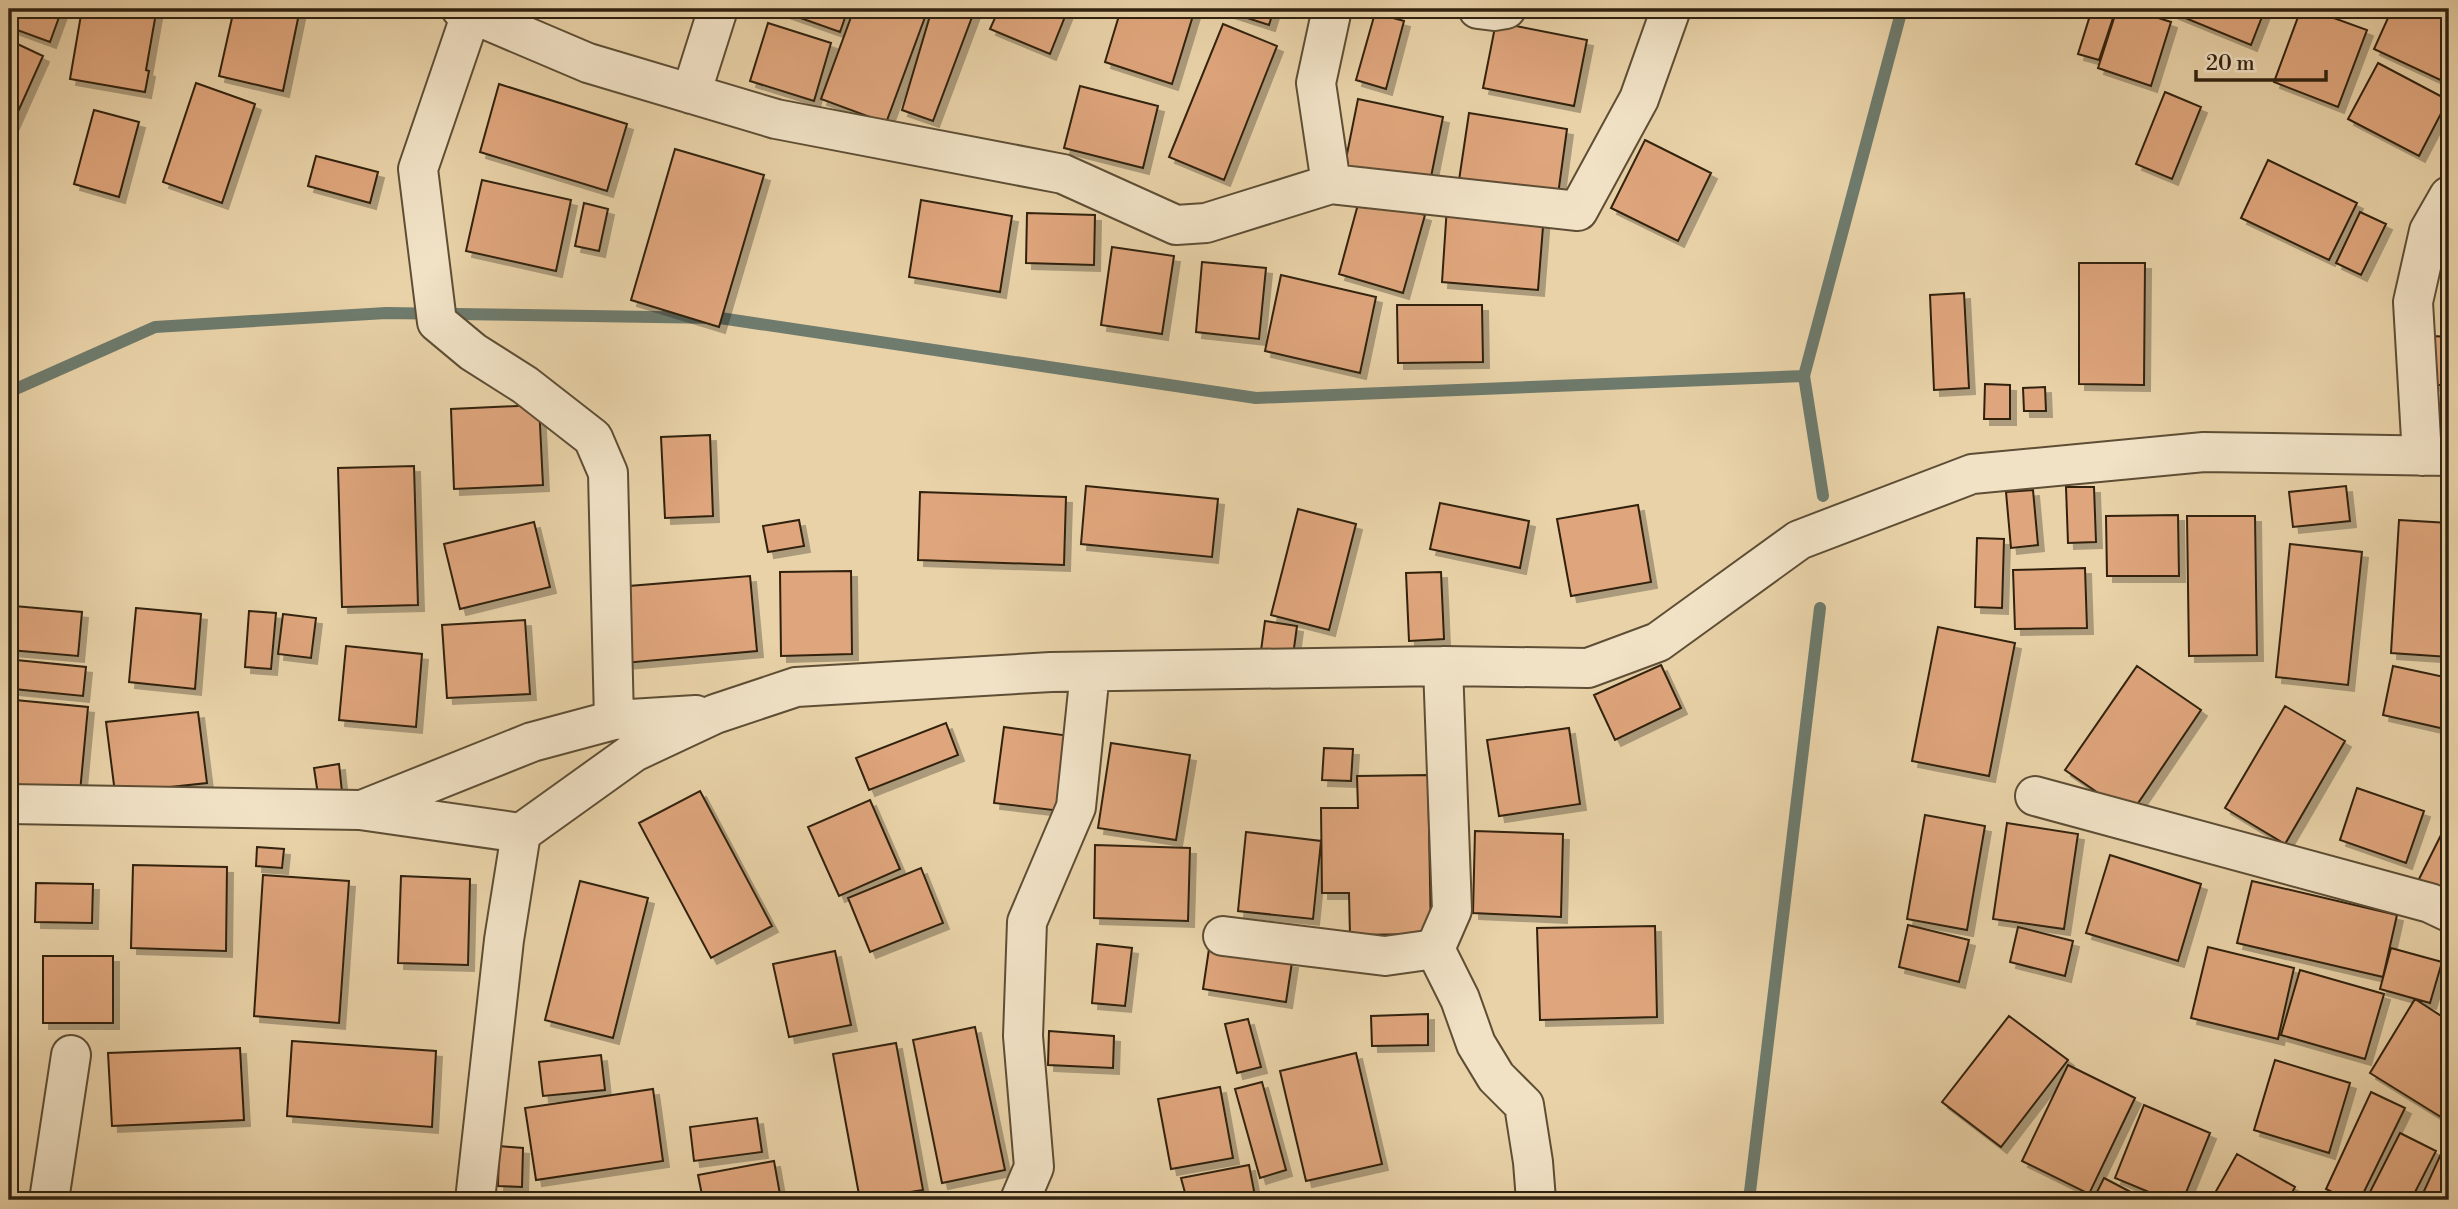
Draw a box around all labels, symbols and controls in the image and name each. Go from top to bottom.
scale bar [2196,38,2325,82]
text: 20 m [2206,51,2255,77]

